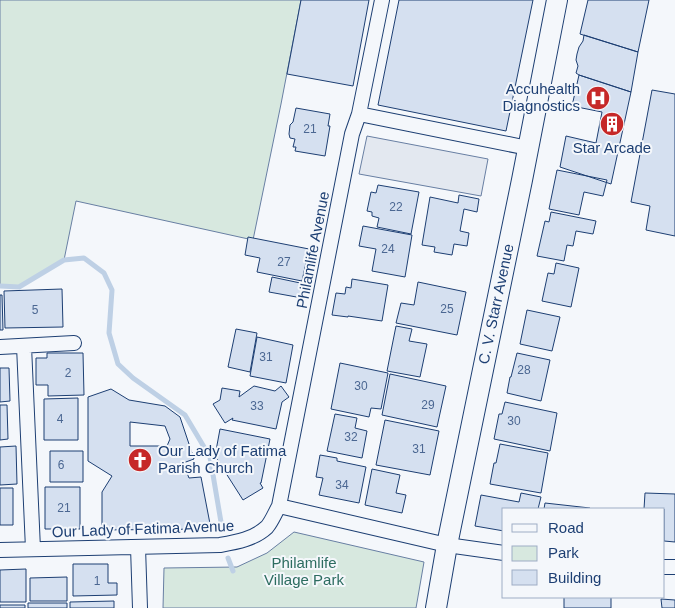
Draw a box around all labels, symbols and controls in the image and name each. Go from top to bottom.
place label: Accuhealth Diagnostics [502,80,580,114]
hospital icon: Accuhealth Diagnostics [585,85,611,111]
building icon: Star Arcade [599,111,625,137]
house number: 21 [303,122,317,136]
place label: Star Arcade [573,139,651,156]
street label: Philamlife Avenue [293,190,332,310]
house number: 22 [389,200,403,214]
house number: 24 [381,242,395,256]
street label: C. V. Starr Avenue [474,242,517,366]
house number: 27 [277,255,291,269]
house number: 25 [440,302,454,316]
house number: 5 [32,303,39,317]
house number: 31 [259,350,273,364]
house number: 28 [517,363,531,377]
house number: 2 [65,366,72,380]
house number: 30 [354,379,368,393]
house number: 29 [421,398,435,412]
house number: 33 [250,399,264,413]
house number: 4 [57,412,64,426]
house number: 30 [507,414,521,428]
house number: 32 [344,430,358,444]
place label: Our Lady of Fatima Parish Church [158,442,287,476]
house number: 31 [412,442,426,456]
church icon: Our Lady of Fatima Parish Church [127,447,153,473]
house number: 6 [58,458,65,472]
house number: 34 [335,478,349,492]
house number: 21 [57,501,71,515]
legend [502,508,665,598]
street label: Our Lady of Fatima Avenue [52,517,234,540]
text: Road [548,519,584,536]
text: Park [548,544,579,561]
park label: Philamlife Village Park [264,554,344,588]
text: Building [548,569,601,586]
house number: 1 [94,574,101,588]

